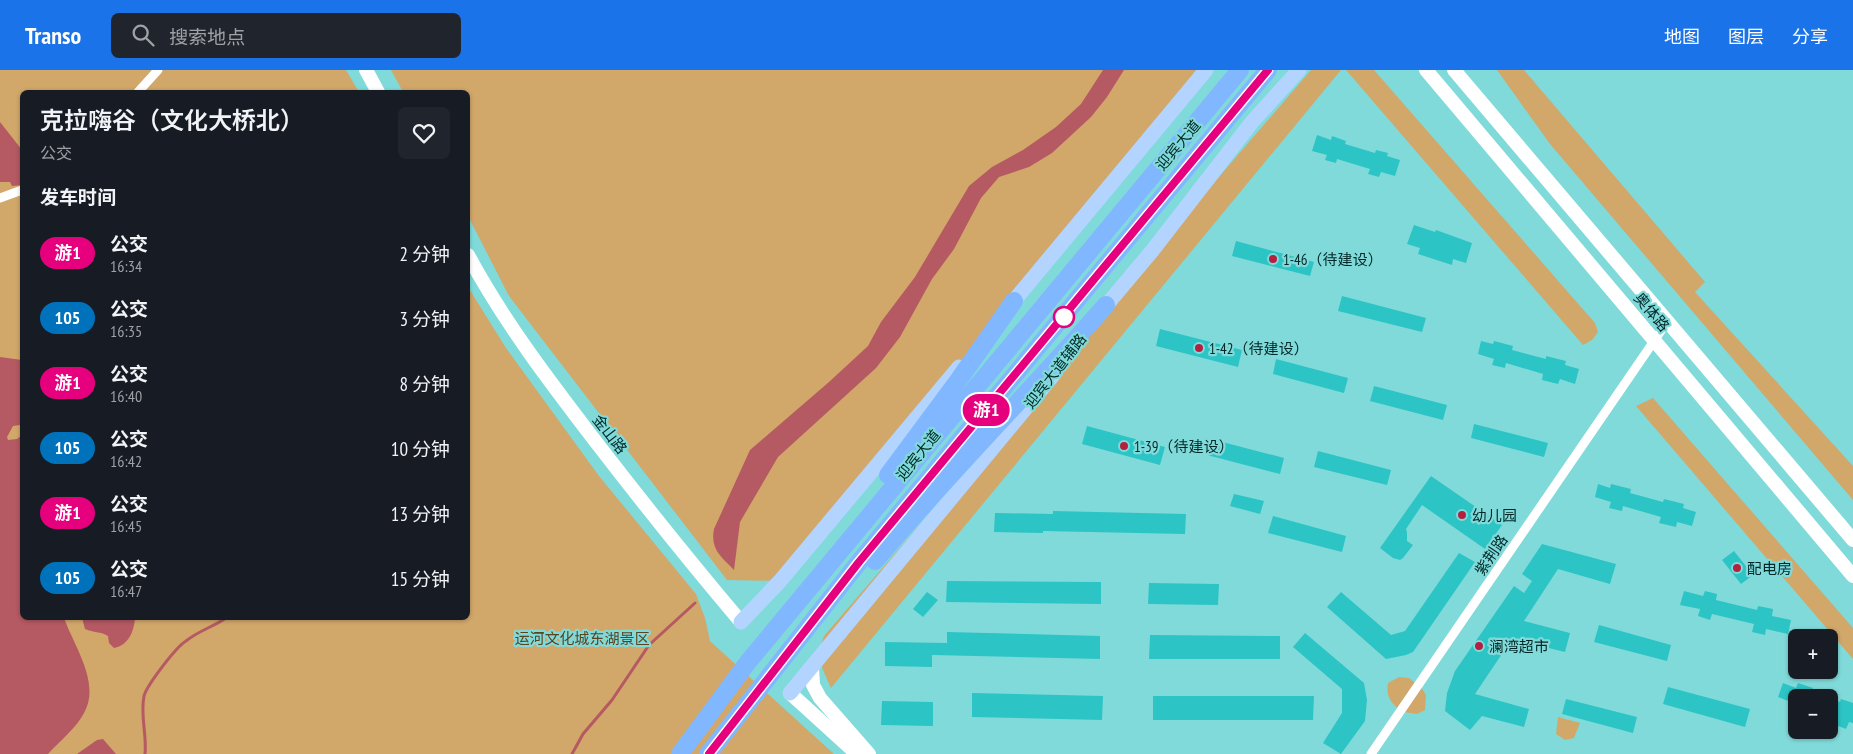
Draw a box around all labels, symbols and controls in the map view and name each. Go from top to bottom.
search box [111,13,461,58]
text: Transo [25,20,81,51]
icon: search [129,21,157,49]
text: 搜索地点 [169,25,245,49]
text: 地图 [1664,25,1700,48]
text: 图层 [1728,25,1764,48]
text: 分享 [1792,25,1828,48]
text: 克拉嗨谷（文化大桥北） [40,105,304,136]
button: heart [398,107,450,159]
street label: 迎宾大道 [1151,116,1205,174]
text: 公交 [40,143,72,163]
text: 发车时间 [40,185,116,209]
text: 公交 [110,232,148,256]
text: 游1 [54,241,81,264]
text: 2 分钟 [399,242,450,266]
place label: 1-46（待建设） [1283,250,1383,269]
marker: 1-46（待建设） [1267,253,1279,265]
text: 16:34 [110,256,142,276]
street label: 奥体路 [1630,289,1674,335]
text: 公交 [110,297,148,321]
text: 105 [55,306,80,329]
unlabelled marker [1053,306,1075,328]
text: 3 分钟 [399,307,450,331]
text: 16:35 [110,321,142,341]
street label: 迎宾大道辅路 [1020,330,1090,412]
place label: 1-42（待建设） [1209,339,1309,358]
marker: 1-42（待建设） [1193,342,1205,354]
text: 公交 [110,362,148,386]
text: 游1 [54,371,81,394]
text: 8 分钟 [399,372,450,396]
text: 16:40 [110,386,142,406]
line badge: 游1 [964,394,1008,426]
text: 游1 [973,398,999,421]
street label: 金山路 [589,410,631,458]
street label: 迎宾大道 [892,426,944,484]
text: 公交 [110,427,148,451]
text: 105 [55,436,80,459]
text: 10 分钟 [391,437,450,461]
place label: 1-39（待建设） [1134,437,1234,456]
marker: 1-39（待建设） [1118,440,1130,452]
text: 16:42 [110,451,142,471]
text: 公交 [110,492,148,516]
text: 游1 [54,501,81,524]
text: 13 分钟 [391,502,450,526]
place label: 幼儿园 [1472,506,1517,525]
marker: 幼儿园 [1456,509,1468,521]
text: 16:45 [110,516,142,536]
street label: 紫荆路 [1471,531,1511,579]
text: 公交 [110,557,148,581]
place label: 配电房 [1747,559,1792,578]
marker: 配电房 [1731,562,1743,574]
text: 105 [55,566,80,589]
text: 15 分钟 [391,567,450,591]
text: 16:47 [110,581,142,601]
park label: 运河文化城东湖景区 [514,629,650,648]
map controls [1788,629,1838,739]
button: + [1788,629,1838,679]
place label: 澜湾超市 [1489,637,1549,656]
marker: 澜湾超市 [1473,640,1485,652]
button: − [1788,689,1838,739]

